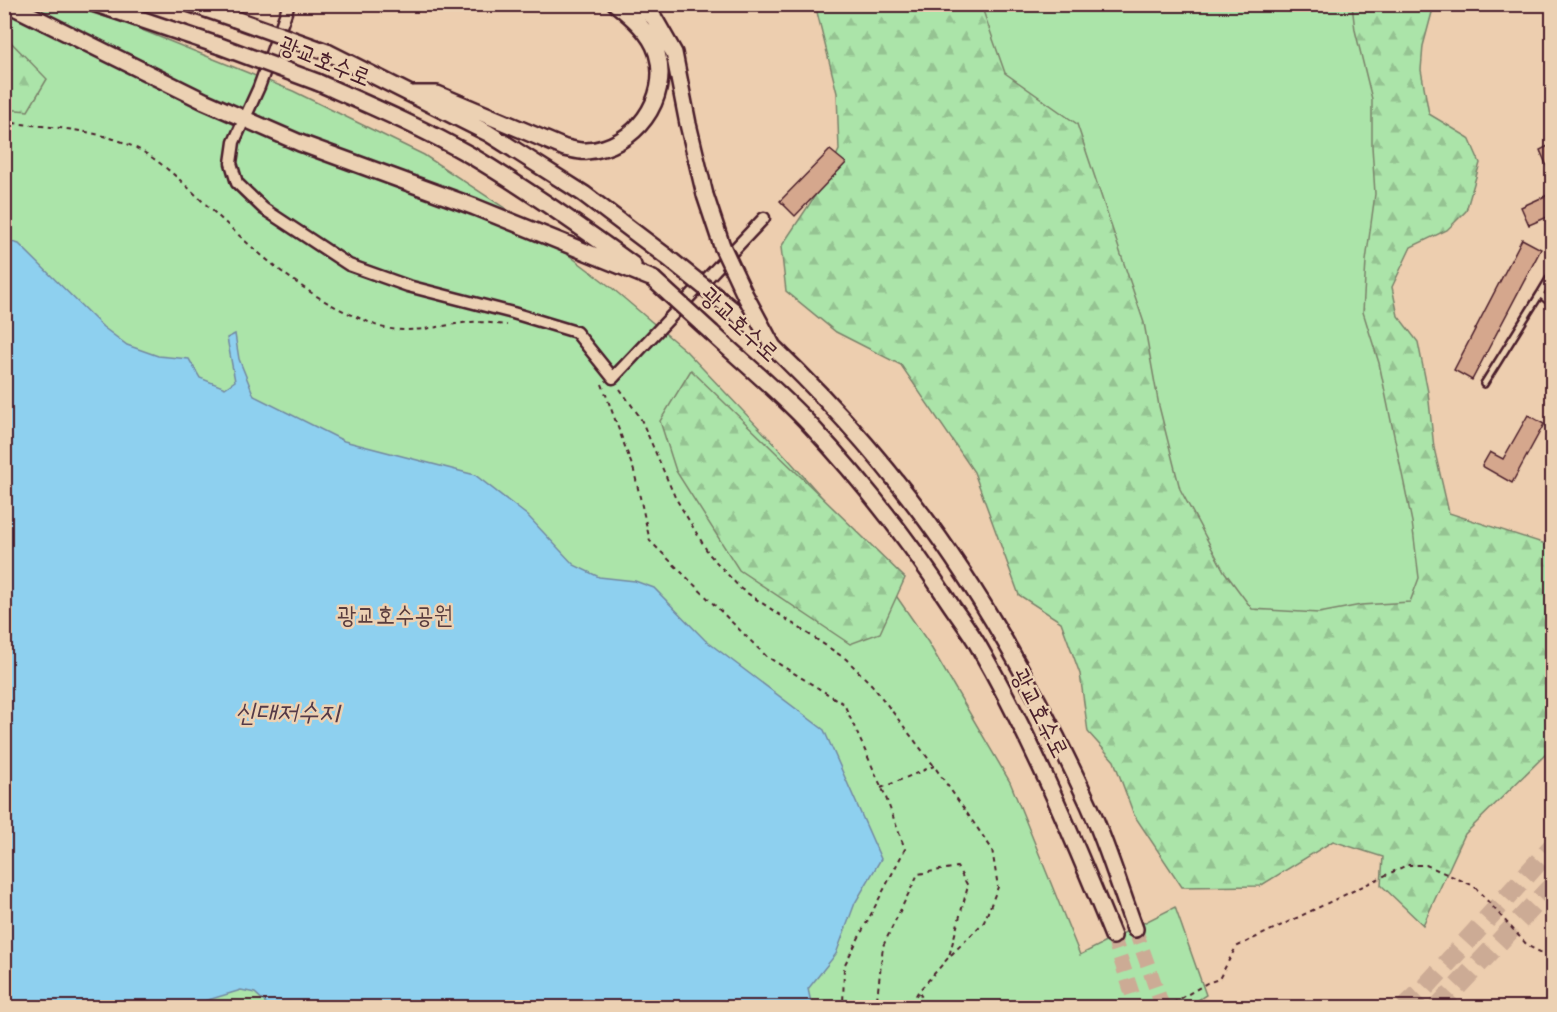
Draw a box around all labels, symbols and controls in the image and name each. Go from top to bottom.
street label: 광교호수로 [273,29,375,97]
street label: 광교호수로 [691,280,785,372]
park label: 광교호수공원 [337,600,453,635]
street label: 광교호수로 [1000,663,1076,765]
water label: 신대저수지 [235,696,342,734]

